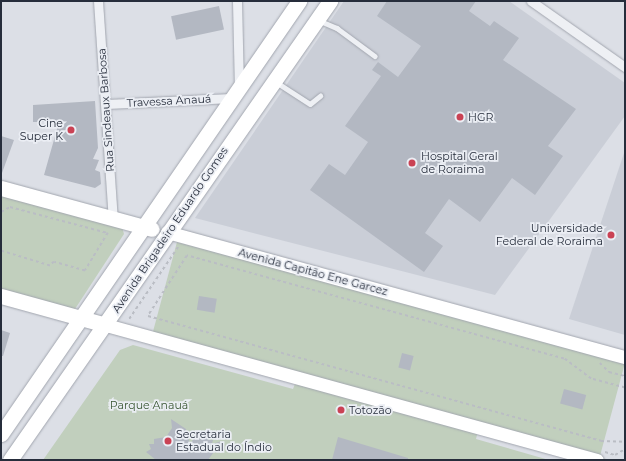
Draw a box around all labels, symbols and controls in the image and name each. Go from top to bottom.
street label: Rua Sindeaux Barbosa [95,48,117,172]
street label: Travessa Anauá [126,92,212,110]
place label: HGR [468,110,493,124]
marker: HGR [455,112,465,122]
place label: Cine Super K [20,117,63,143]
marker: Cine Super K [66,125,76,135]
street label: Avenida Brigadeiro Eduardo Gomes [109,145,231,315]
place label: Hospital Geral de Roraima [421,150,498,176]
marker: Hospital Geral de Roraima [406,157,418,169]
place label: Universidade Federal de Roraima [496,222,603,248]
marker: Universidade Federal de Roraima [606,230,616,240]
street label: Avenida Capitão Ene Garcez [237,246,389,298]
park label: Parque Anauá [110,398,188,412]
place label: Totozão [349,403,392,417]
marker: Totozão [336,405,346,415]
place label: Secretaria Estadual do Índio [176,428,272,454]
marker: Secretaria Estadual do Índio [163,436,173,446]

